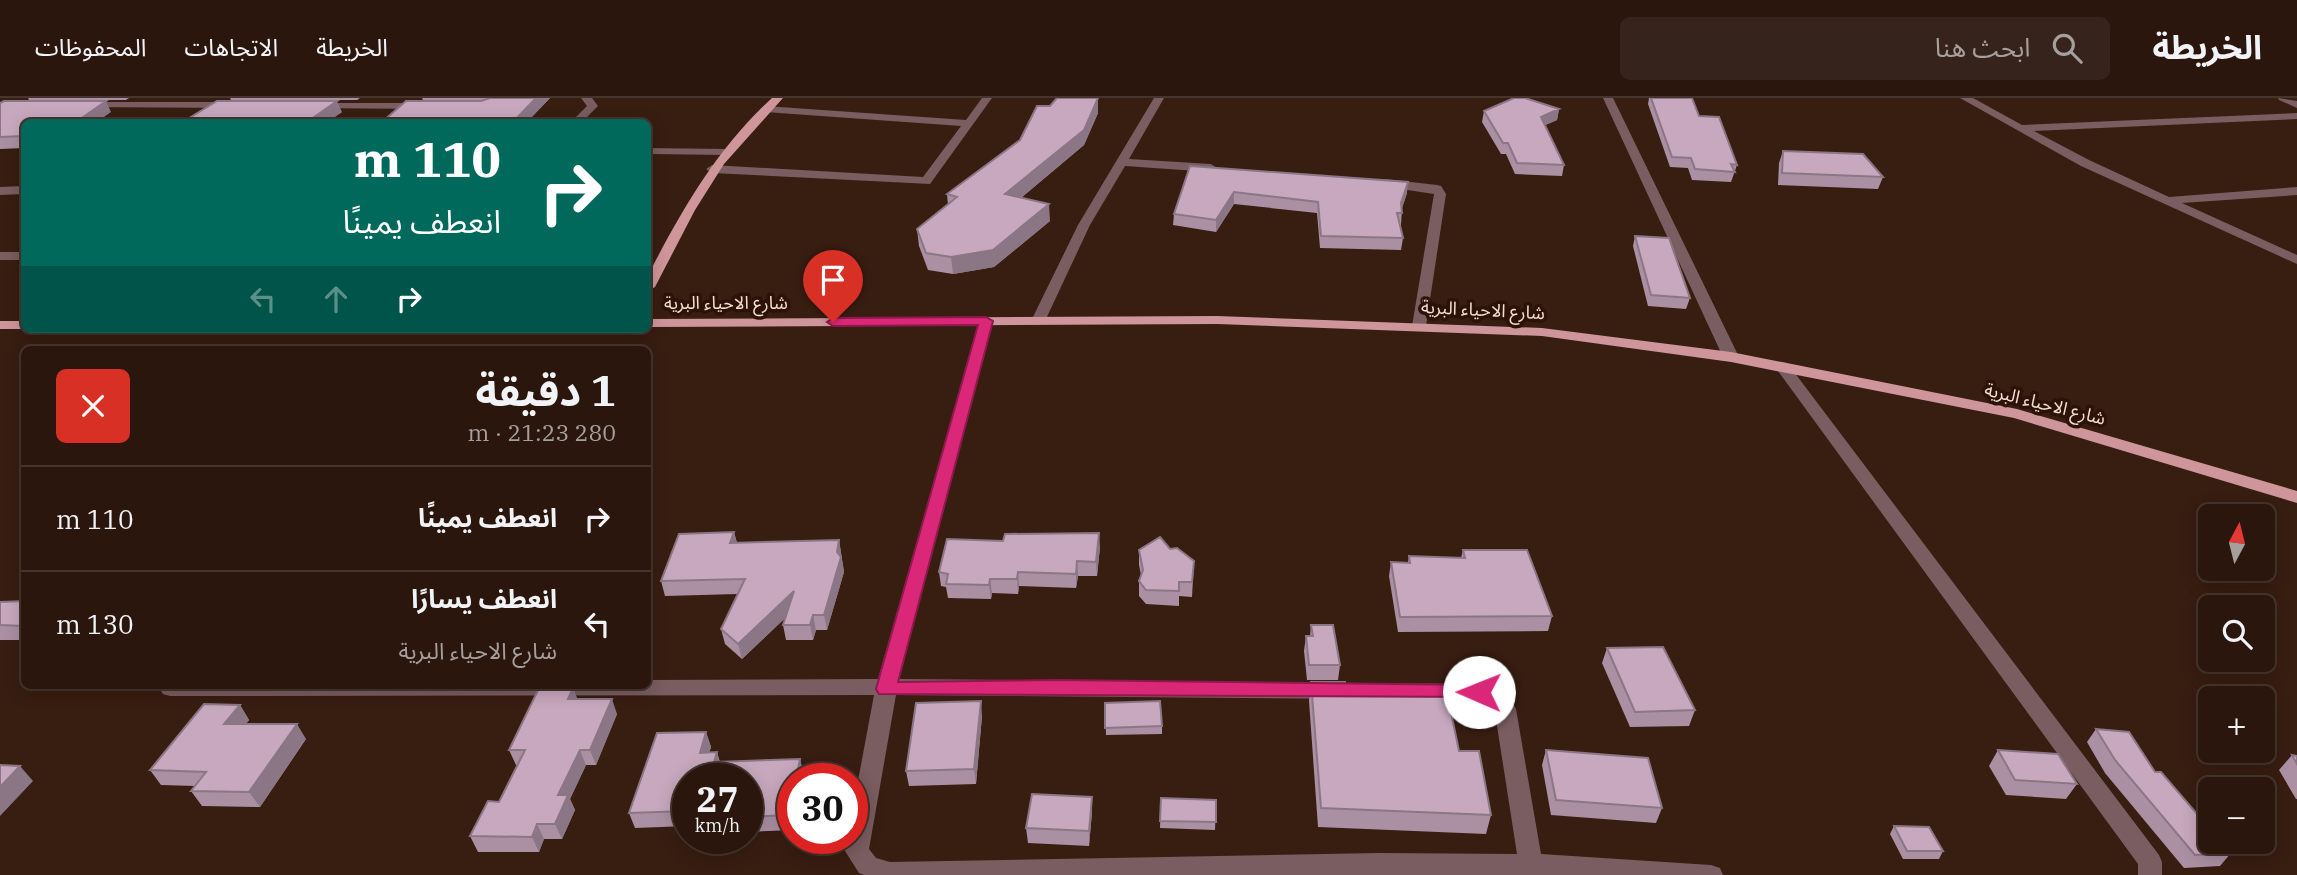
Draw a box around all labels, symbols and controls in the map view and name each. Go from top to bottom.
search box [1620,17,2110,80]
text: الخريطة [2152,25,2262,68]
icon: search [2048,29,2086,67]
text: ابحث هنا [1935,30,2030,64]
text: المحفوظات [35,31,146,63]
text: الاتجاهات [184,31,278,63]
text: الخريطة [316,31,388,63]
text: 110 m [354,127,501,190]
icon: right [525,147,616,238]
text: انعطف يمينًا [343,200,501,242]
pin [803,250,863,322]
icon: arrive [814,261,852,299]
icon: left [244,280,282,318]
icon: ahead [317,280,355,318]
icon: right [390,280,428,318]
street label: شارع الاحياء البرية [664,291,788,317]
street label: شارع الاحياء البرية [1420,295,1546,327]
text: 1 دقيقة [475,363,616,418]
button: close [56,369,130,443]
street label: شارع الاحياء البرية [1981,377,2108,433]
text: 280 m · 21:23 [467,417,616,447]
text: انعطف يمينًا [418,500,557,534]
icon: right [578,500,616,538]
text: 110 m [56,502,134,536]
north arrow [2198,504,2275,581]
map controls [2198,504,2275,854]
text: انعطف يسارًا [411,581,557,615]
button: search [2198,595,2275,672]
icon: left [578,605,616,643]
text: 130 m [56,607,134,641]
text: شارع الاحياء البرية [399,635,557,665]
position arrow [1442,655,1516,729]
button: + [2198,686,2275,763]
speed limit sign: 30 [777,763,868,854]
text: 27 [696,776,739,822]
button: − [2198,777,2275,854]
text: km/h [695,814,740,837]

